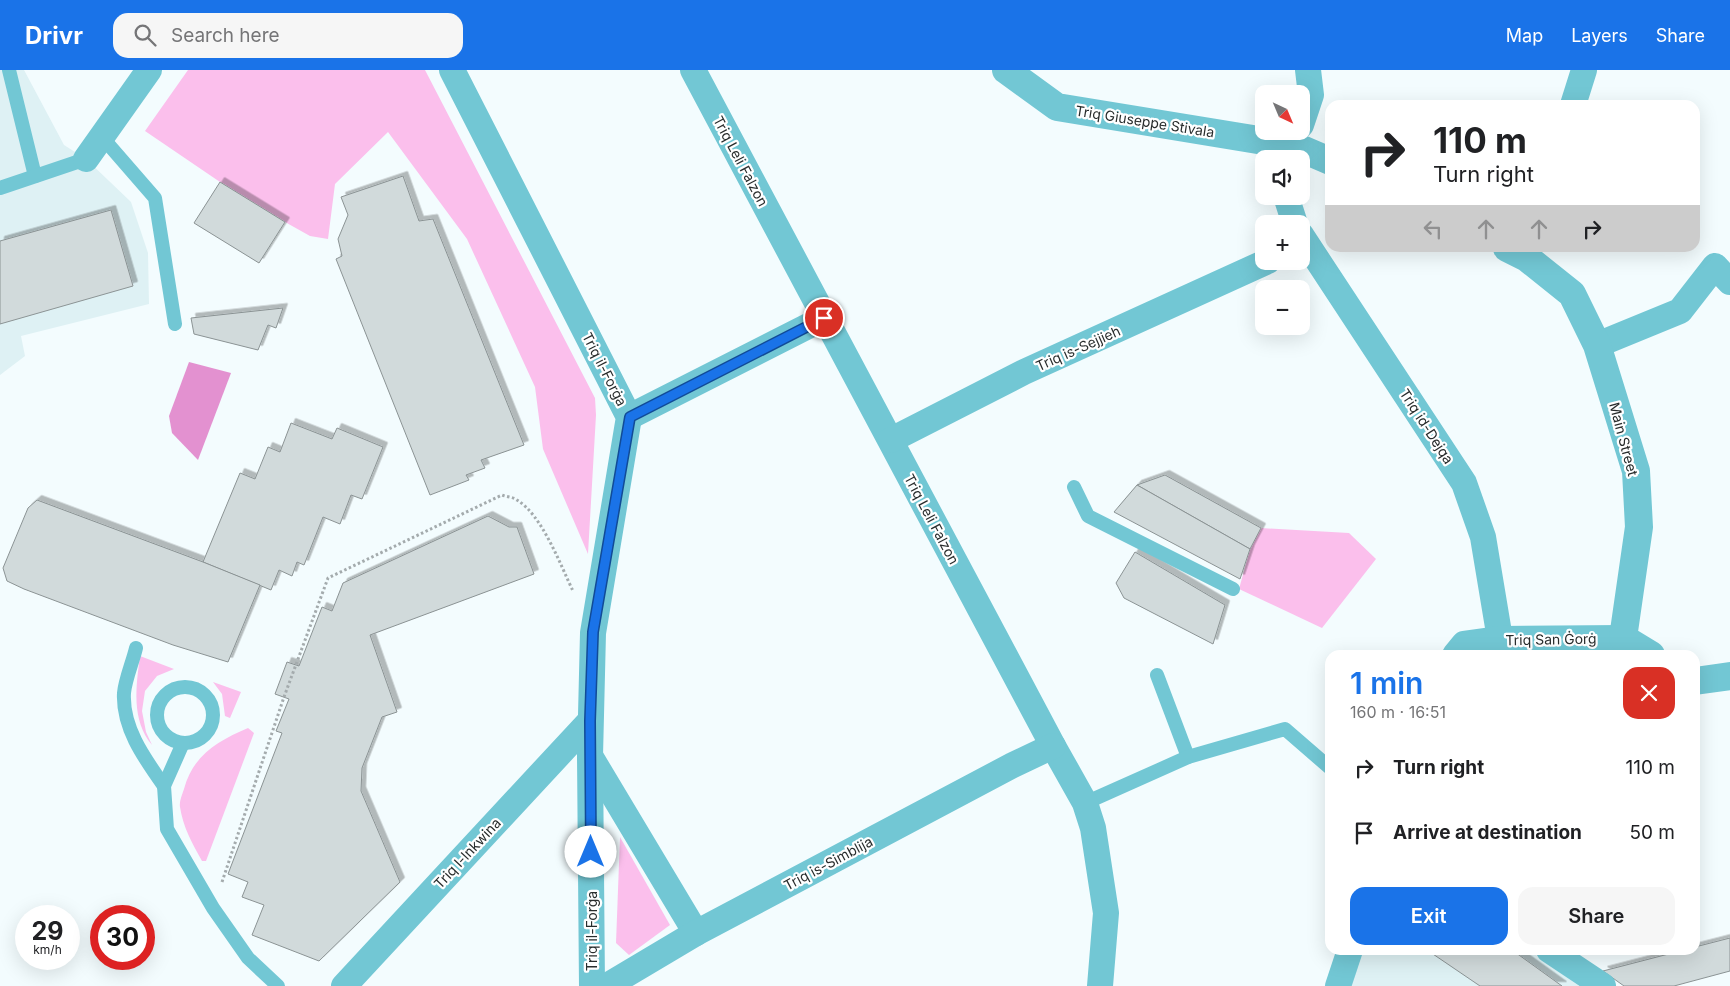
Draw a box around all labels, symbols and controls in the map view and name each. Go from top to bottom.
search box [113,13,463,58]
text: Drivr [25,21,83,50]
icon: search [131,21,159,49]
text: Search here [171,24,280,47]
text: Map [1506,25,1543,46]
text: Layers [1571,25,1628,46]
text: Share [1656,25,1705,46]
north arrow [1255,85,1310,140]
map controls [1255,85,1310,335]
street label: Triq Giuseppe Stivala [1074,102,1216,140]
street label: Triq Leli Falzon [710,113,772,209]
text: 110 m [1433,119,1527,161]
icon: right [1350,120,1415,185]
button: sound [1255,150,1310,205]
text: Turn right [1433,161,1534,187]
button: + [1255,215,1310,270]
icon: left [1419,215,1447,243]
icon: ahead [1472,215,1500,243]
icon: ahead [1525,215,1553,243]
icon: right [1578,215,1606,243]
button: − [1255,280,1310,335]
pin [803,297,845,339]
icon: arrive [810,304,838,332]
street label: Triq is-Sejjieh [1033,322,1123,374]
street label: Triq il-Forġa [579,329,631,409]
street label: Triq id-Dejqa [1396,385,1458,467]
street label: Main Street [1606,400,1642,478]
street label: Triq Leli Falzon [901,471,963,567]
street label: Triq San Ġorġ [1505,630,1597,648]
text: 1 min [1350,665,1423,701]
button: close [1623,667,1675,719]
text: 160 m · 16:51 [1350,702,1446,722]
icon: right [1350,754,1378,782]
text: Turn right [1393,756,1484,779]
text: 110 m [1626,756,1675,779]
street label: Triq l-Inkwina [430,814,504,892]
icon: arrive [1350,819,1378,847]
text: Arrive at destination [1393,821,1582,844]
text: 50 m [1629,821,1675,844]
position arrow [564,825,616,877]
street label: Triq is-Simblija [781,832,875,894]
button: Exit [1350,887,1508,945]
button: Share [1518,887,1675,945]
street label: Triq il-Forġa [583,891,600,971]
speed limit sign: 30 [90,905,155,970]
text: 29 [32,916,63,946]
text: km/h [33,942,62,957]

